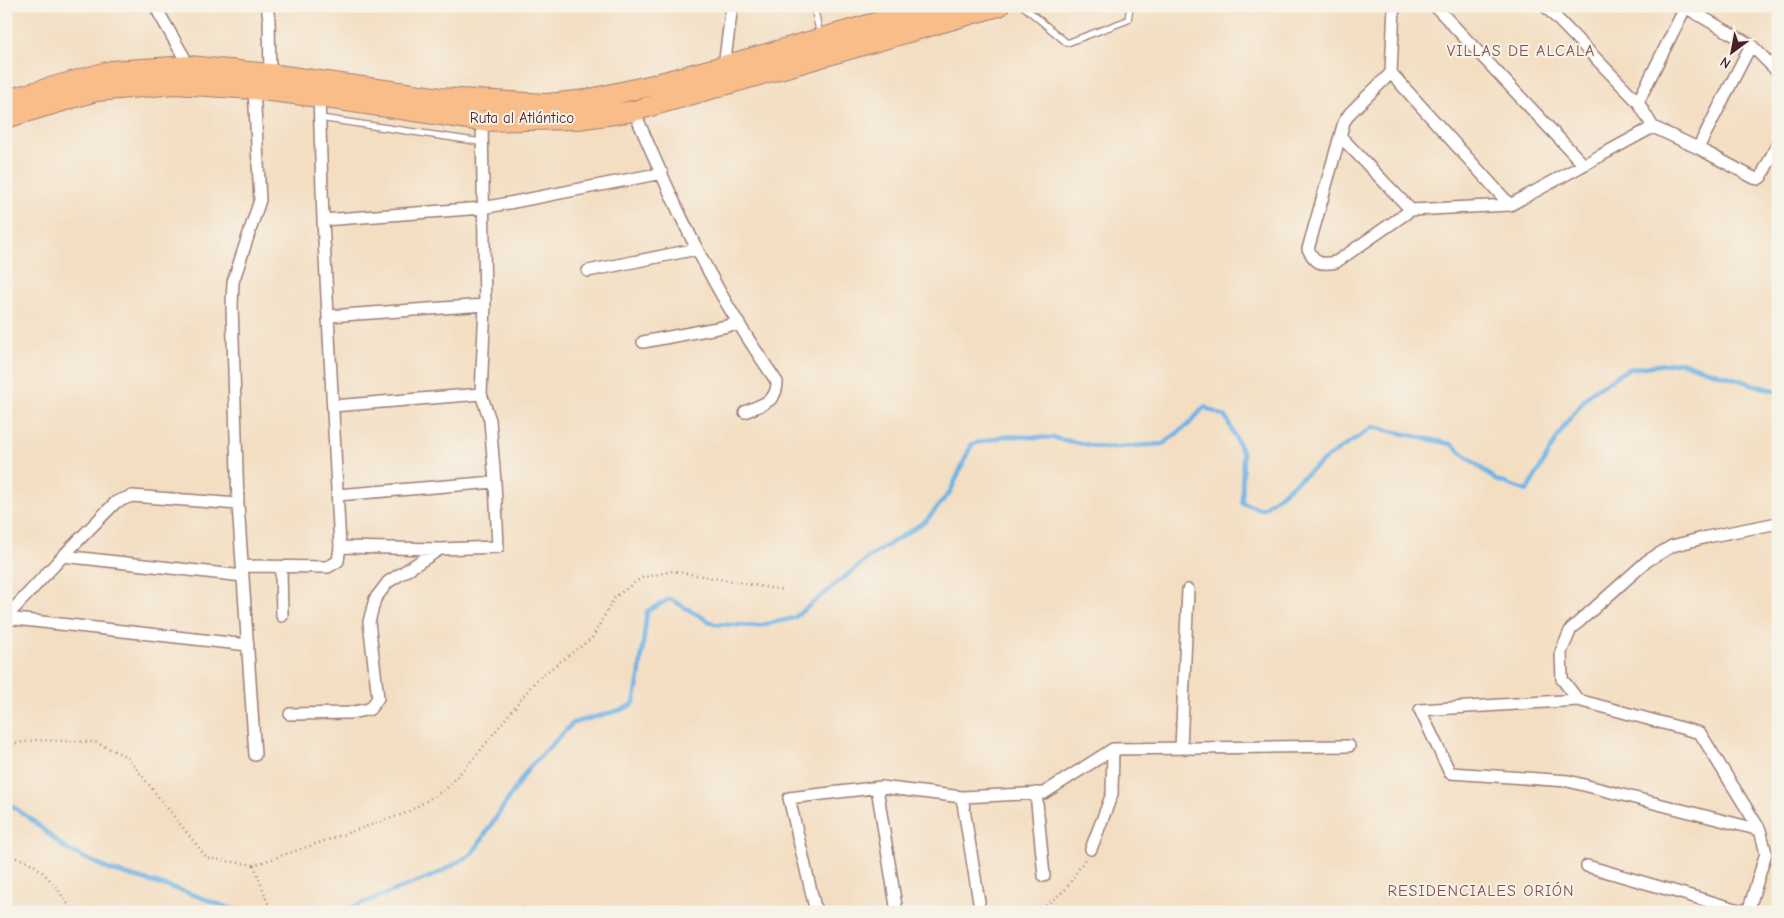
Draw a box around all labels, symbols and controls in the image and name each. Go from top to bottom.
north arrow [1706,28,1756,78]
district label: VILLAS DE ALCALA [1447,42,1595,60]
text: N [1717,53,1734,72]
street label: Ruta al Atlántico [470,109,574,127]
district label: RESIDENCIALES ORIÓN [1387,881,1575,900]

